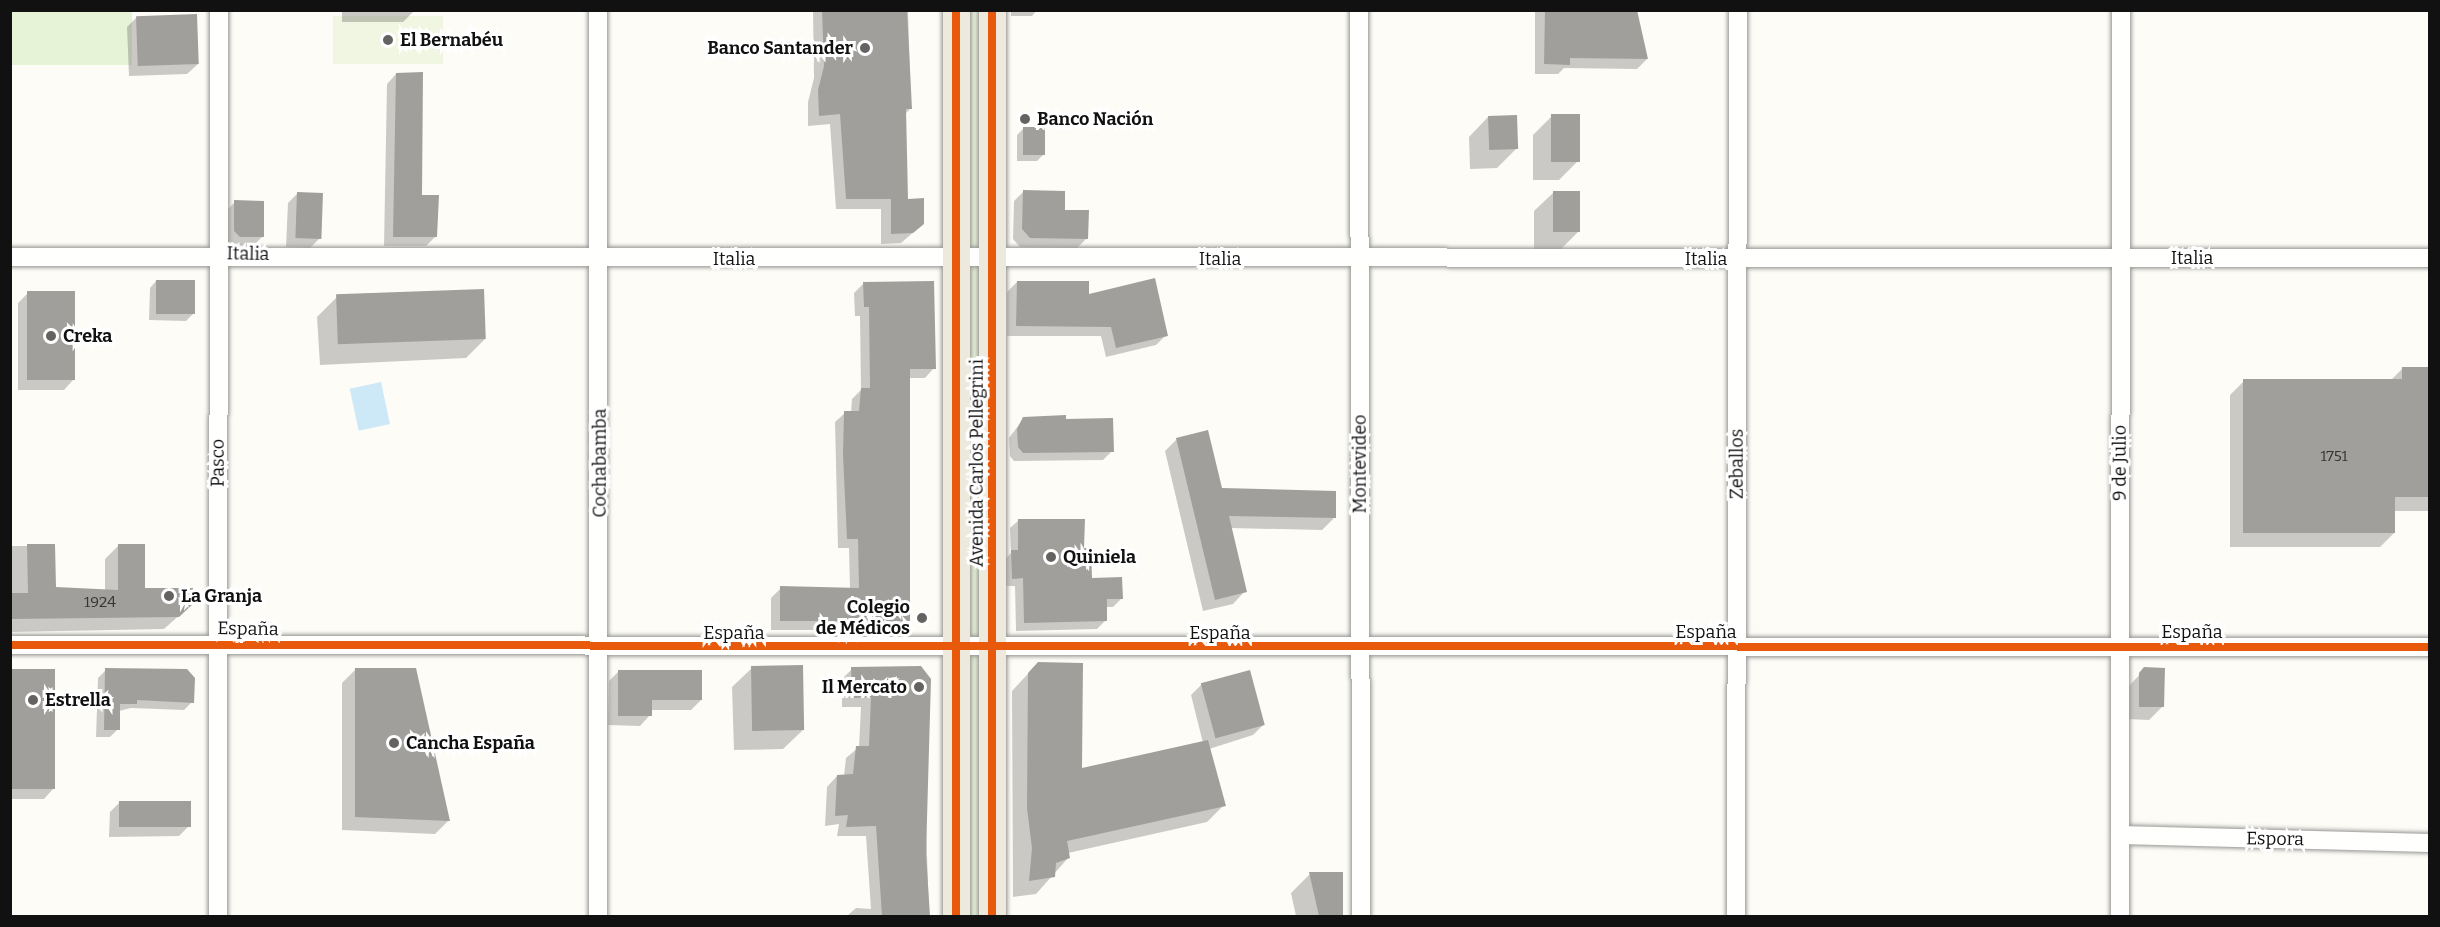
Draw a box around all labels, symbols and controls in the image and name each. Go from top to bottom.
place label: El Bernabéu [400,29,503,51]
marker: El Bernabéu [381,33,395,47]
place label: Banco Santander [707,37,853,59]
marker: Banco Santander [858,41,872,55]
place label: Banco Nación [1037,108,1153,130]
marker: Banco Nación [1018,112,1032,126]
street label: Italia [226,243,270,265]
street label: Italia [2171,247,2213,269]
street label: Italia [713,248,755,270]
street label: Italia [1199,248,1241,270]
street label: Italia [1685,248,1727,270]
place label: Creka [63,325,112,347]
marker: Creka [44,329,58,343]
street label: Avenida Carlos Pellegrini [966,359,988,567]
street label: Cochabamba [589,408,611,518]
street label: Montevideo [1349,415,1371,513]
street label: 9 de Julio [2109,425,2131,501]
street label: Zeballos [1726,429,1748,499]
street label: Pasco [207,439,229,487]
house number: 1751 [2320,448,2348,466]
place label: Quiniela [1063,546,1136,568]
marker: Quiniela [1044,550,1058,564]
place label: La Granja [181,585,262,607]
marker: La Granja [162,589,176,603]
house number: 1924 [84,594,116,612]
place label: Colegio de Médicos [816,597,910,640]
marker: Colegio de Médicos [915,611,929,625]
street label: España [217,618,279,640]
street label: España [1675,621,1737,643]
street label: España [2161,621,2223,643]
street label: España [703,622,765,644]
street label: España [1189,622,1251,644]
place label: Il Mercato [822,676,907,698]
marker: Il Mercato [912,680,926,694]
place label: Estrella [45,689,111,711]
marker: Estrella [26,693,40,707]
place label: Cancha España [406,732,535,754]
marker: Cancha España [387,736,401,750]
street label: Espora [2246,828,2304,850]

